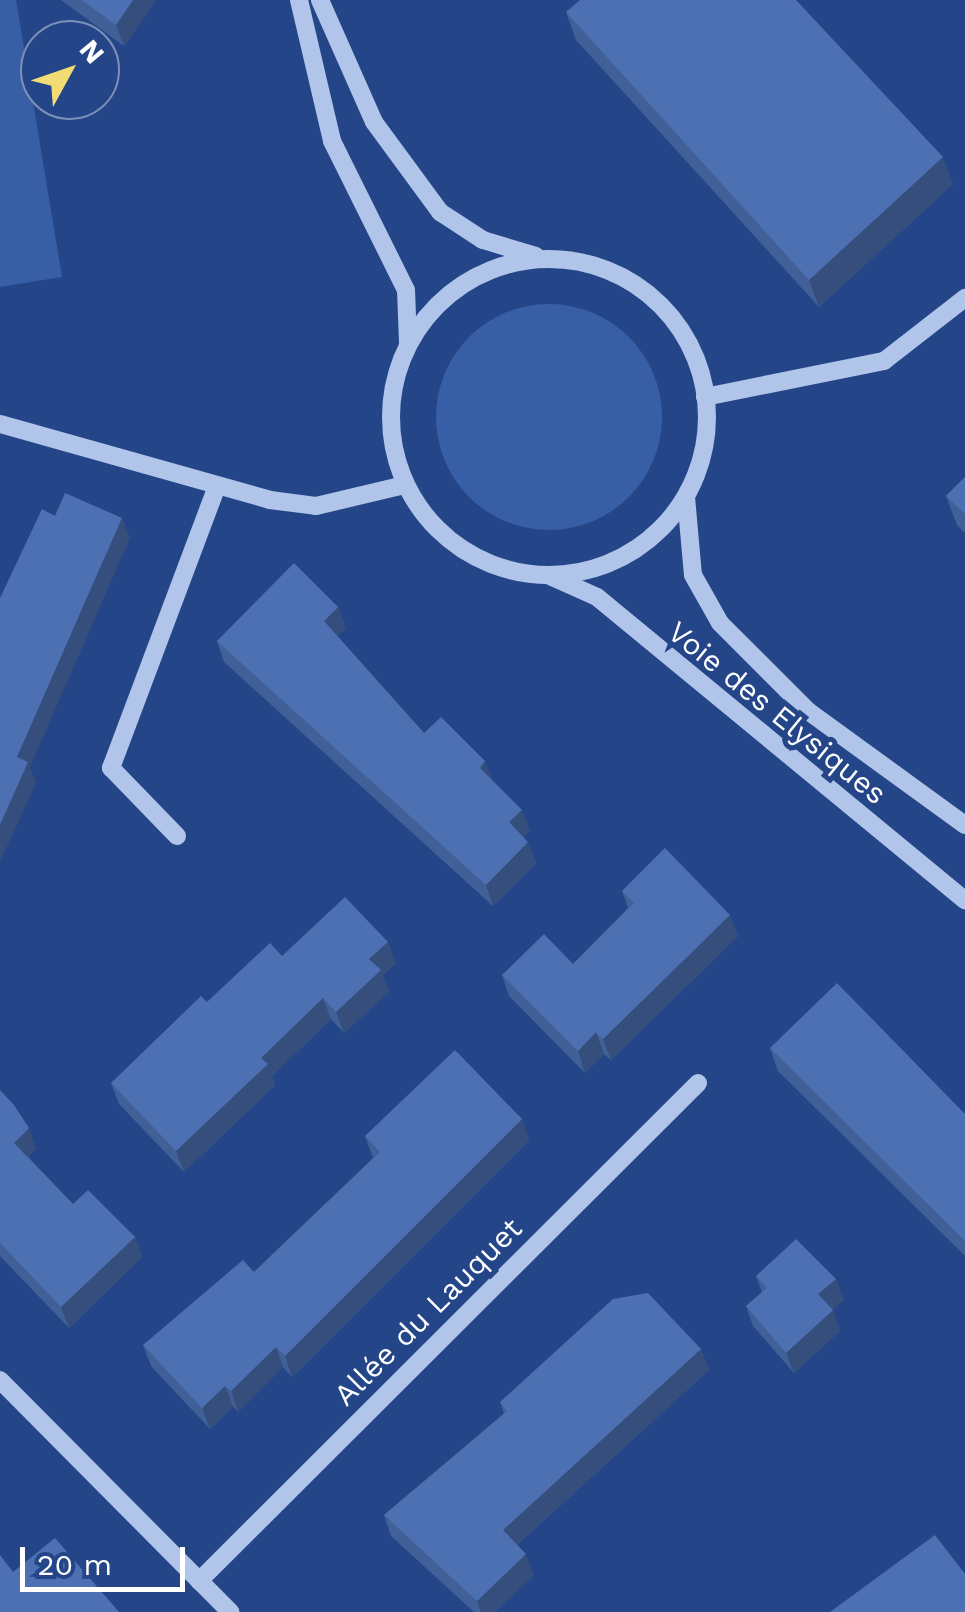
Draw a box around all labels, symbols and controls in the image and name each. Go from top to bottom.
north arrow [20,20,120,120]
text: N [73,33,111,70]
street label: Voie des Elysiques [661,614,893,812]
street label: Allée du Lauquet [327,1211,529,1413]
scale bar [25,1527,190,1589]
text: 20 m [37,1547,112,1582]

